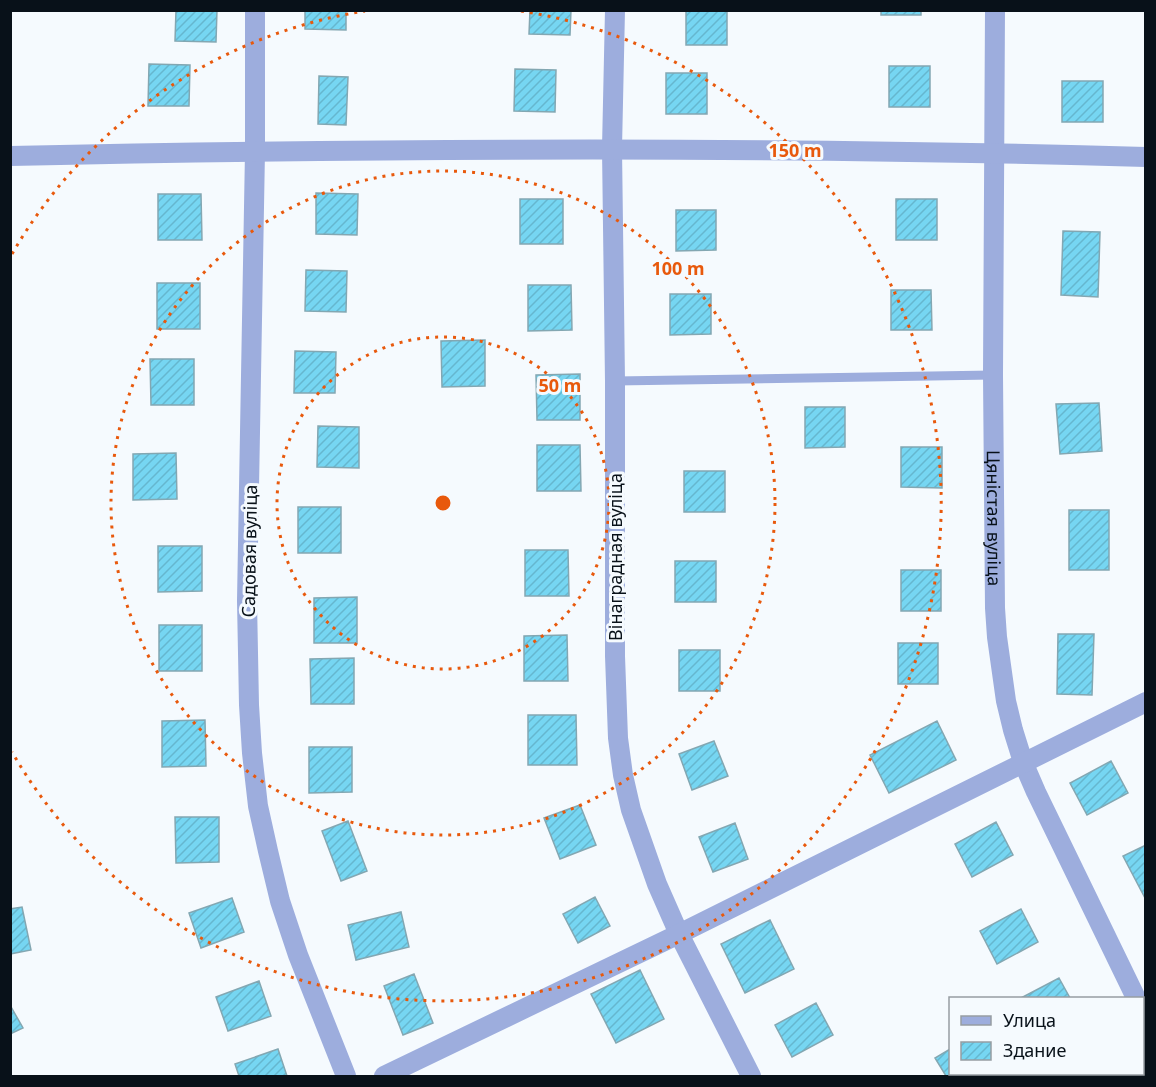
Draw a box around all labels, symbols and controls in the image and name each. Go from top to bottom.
text: 150 m [768,138,822,162]
text: 100 m [651,256,705,280]
text: 50 m [539,373,581,397]
street label: Цяністая вуліца [982,450,1007,586]
street label: Вінаградная вуліца [603,473,627,641]
street label: Садовая вуліца [236,484,262,618]
centre of rings [433,493,453,513]
legend [949,997,1144,1075]
text: Улица [1003,1008,1056,1032]
text: Здание [1003,1038,1067,1062]

